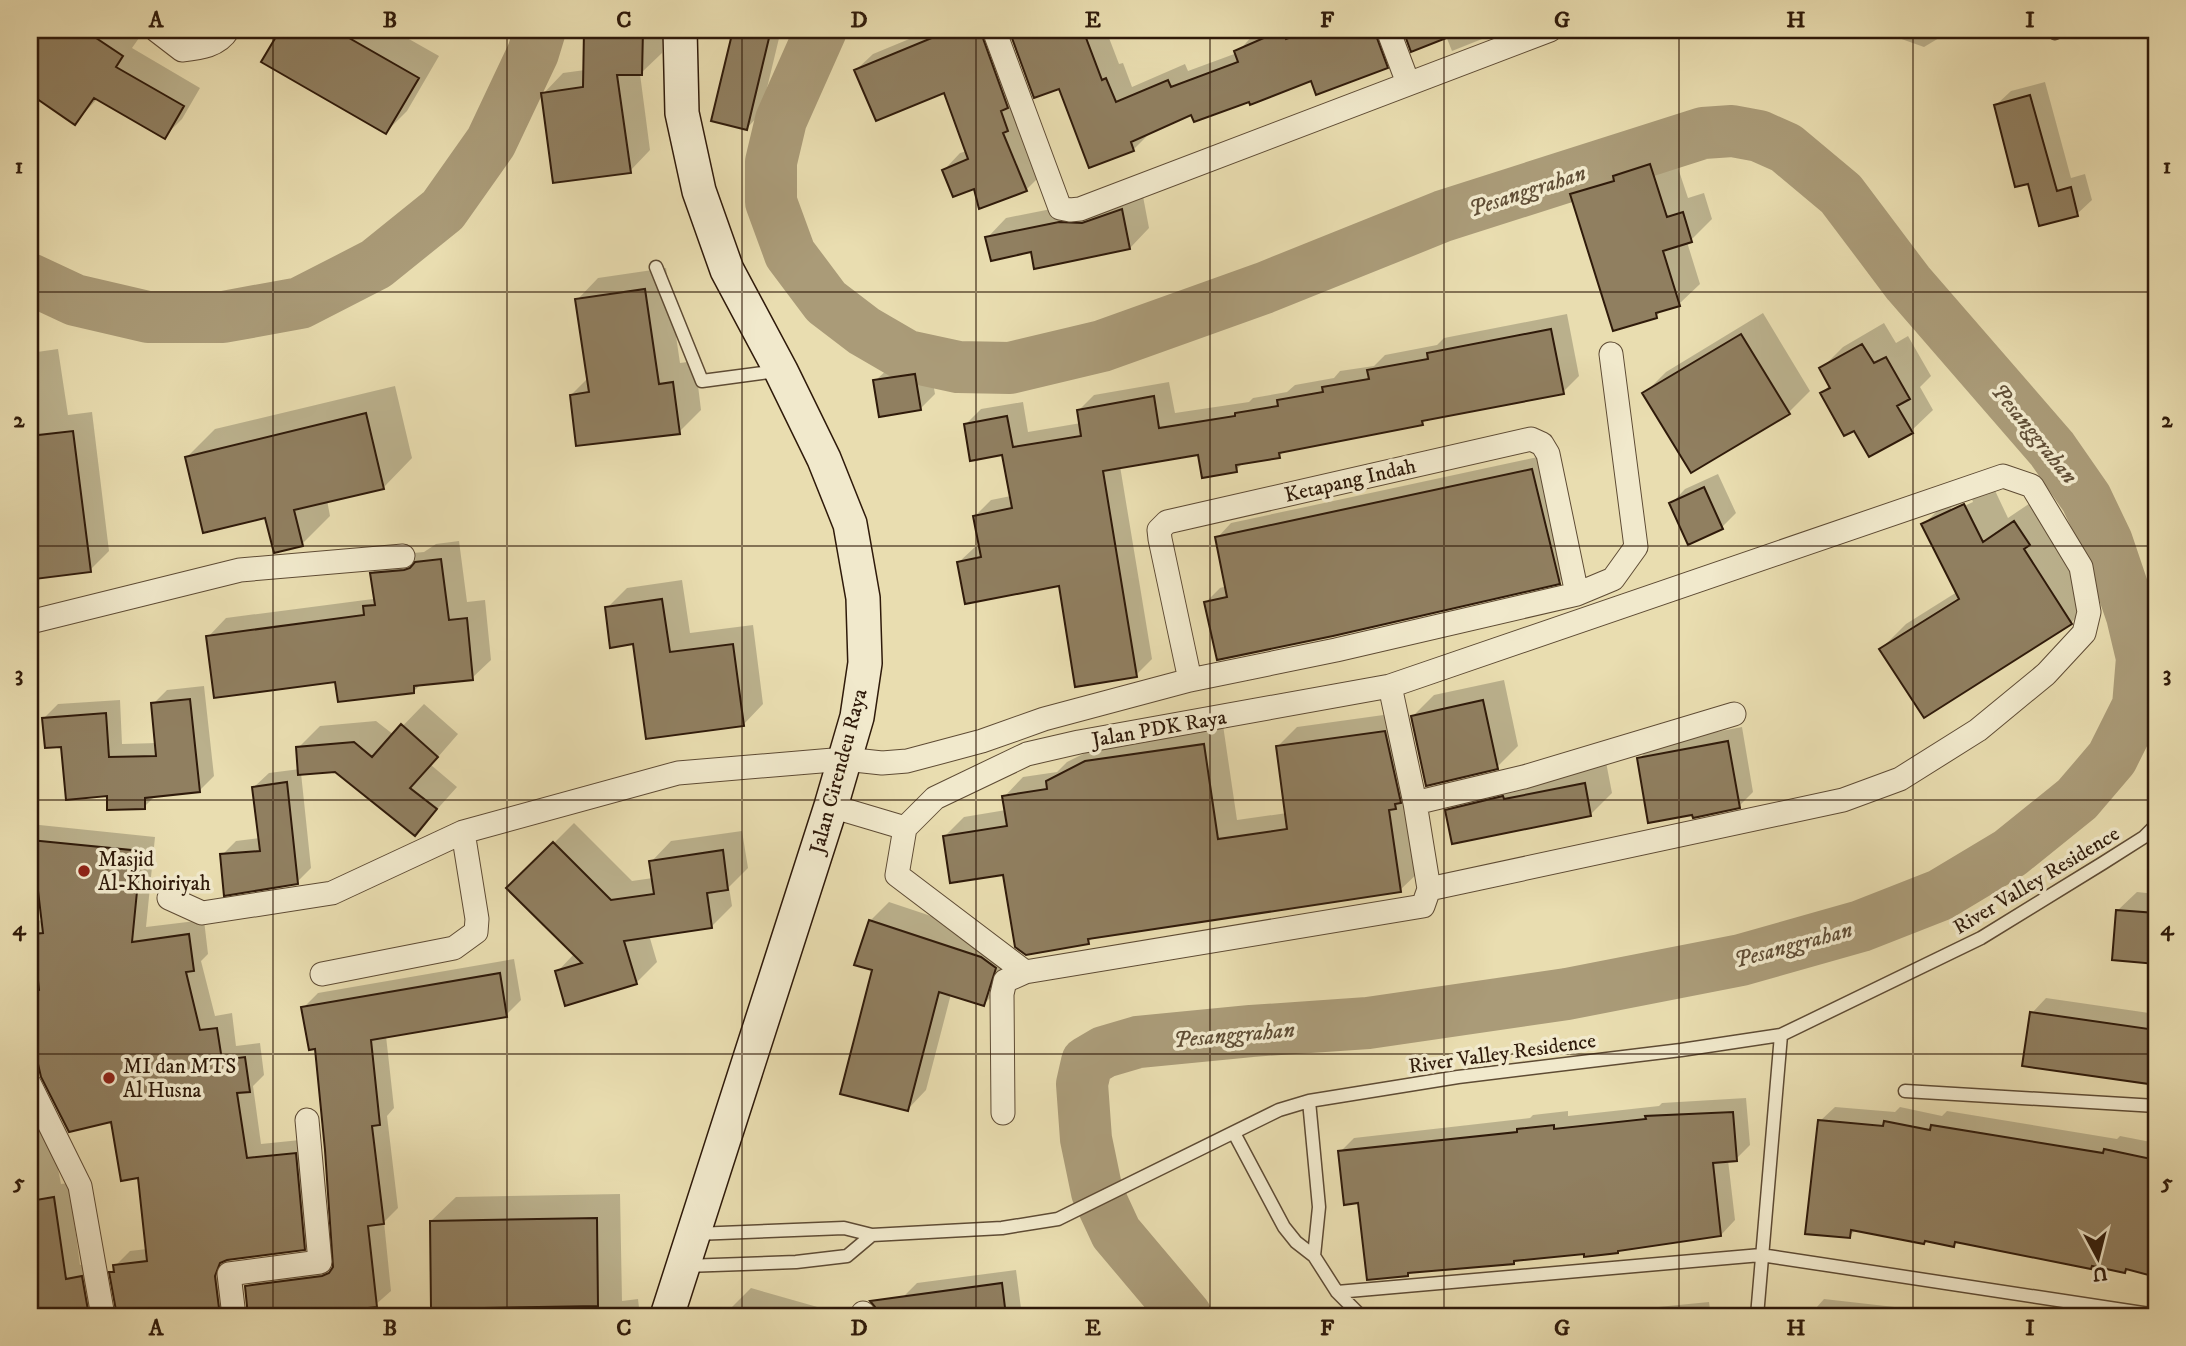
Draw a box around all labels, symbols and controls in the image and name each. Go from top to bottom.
text: A [148,6,165,35]
text: B [383,6,397,35]
text: C [616,6,632,35]
text: D [850,6,868,35]
text: E [1085,6,1101,35]
text: F [1320,6,1335,35]
text: G [1554,6,1570,35]
text: H [1786,6,1806,35]
text: I [2025,6,2035,35]
text: 1 [15,152,23,181]
text: 1 [2163,152,2171,181]
water label: Pesanggrahan [1465,159,1590,224]
water label: Pesanggrahan [1984,378,2084,491]
text: 2 [13,406,25,435]
text: 2 [2161,406,2173,435]
street label: Ketapang Indah [1282,453,1418,509]
text: 3 [15,660,23,689]
text: 3 [2163,660,2171,689]
street label: Jalan Cirendeu Raya [804,686,874,859]
street label: Jalan PDK Raya [1088,704,1228,754]
street label: River Valley Residence [1949,821,2124,941]
place label: Masjid Al-Khoiriyah [98,847,211,897]
marker: Masjid Al-Khoiriyah [76,863,92,879]
text: 4 [12,914,27,943]
text: 4 [2160,914,2175,943]
water label: Pesanggrahan [1731,916,1856,975]
water label: Pesanggrahan [1172,1016,1296,1055]
street label: River Valley Residence [1407,1028,1598,1080]
place label: MI dan MTS Al Husna [123,1054,236,1104]
marker: MI dan MTS Al Husna [101,1070,117,1086]
text: 5 [12,1168,25,1197]
text: 5 [2160,1168,2173,1197]
north arrow [2064,1224,2134,1294]
text: U [2091,1261,2109,1286]
text: A [148,1314,165,1343]
text: B [383,1314,397,1343]
text: C [616,1314,632,1343]
text: D [850,1314,868,1343]
text: E [1085,1314,1101,1343]
text: F [1320,1314,1335,1343]
text: G [1554,1314,1570,1343]
text: H [1786,1314,1806,1343]
text: I [2025,1314,2035,1343]

